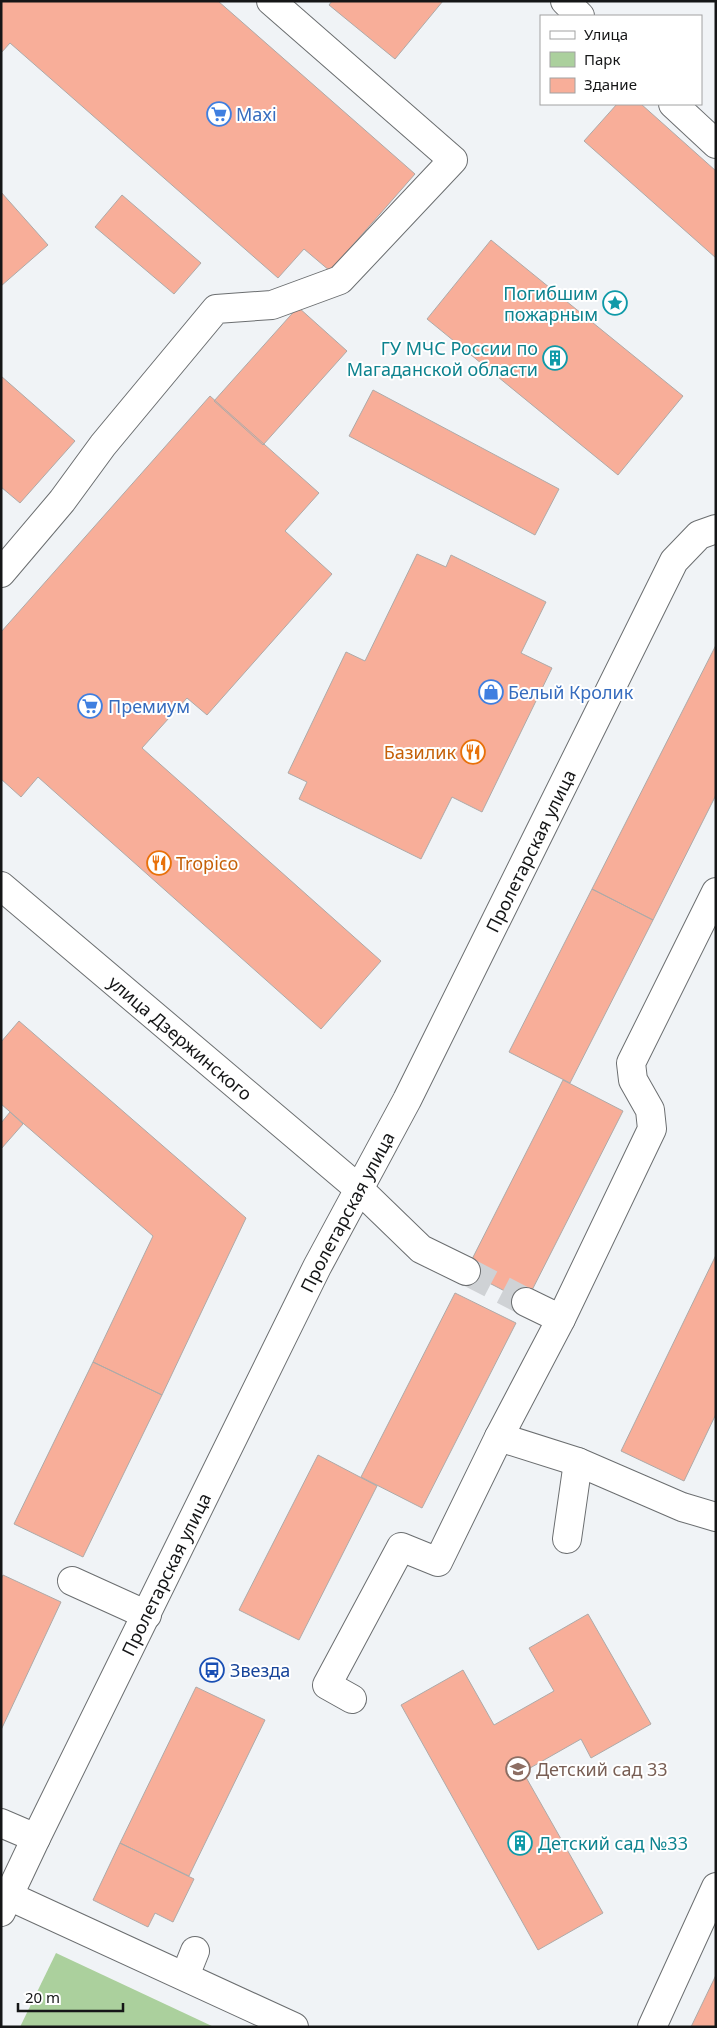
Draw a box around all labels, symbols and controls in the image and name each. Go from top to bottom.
legend [540,15,702,105]
text: Улица [584,24,628,44]
text: Парк [584,49,620,69]
text: Здание [584,74,637,94]
supermarket icon: Maxi [206,101,232,127]
place label: Maxi [236,102,277,126]
place label: Погибшим пожарным [503,281,598,326]
place icon: Погибшим пожарным [602,290,628,316]
place label: ГУ МЧС России по Магаданской области [347,336,538,381]
building icon: ГУ МЧС России по Магаданской области [542,345,568,371]
shop icon: Белый Кролик [478,679,504,705]
place label: Белый Кролик [508,680,634,704]
supermarket icon: Премиум [77,693,103,719]
place label: Премиум [108,694,190,718]
restaurant icon: Базилик [460,739,486,765]
place label: Базилик [384,740,456,764]
street label: Пролетарская улица [480,765,581,936]
restaurant icon: Tropico [146,850,172,876]
place label: Tropico [176,851,238,875]
street label: улица Дзержинского [103,970,257,1106]
street label: Пролетарская улица [294,1127,400,1296]
street label: Пролетарская улица [116,1489,216,1660]
bus stop icon: Звезда [199,1657,225,1683]
place label: Звезда [230,1658,290,1682]
school or university icon: Детский сад 33 [505,1756,531,1782]
place label: Детский сад 33 [536,1757,668,1781]
building icon: Детский сад №33 [507,1830,533,1856]
place label: Детский сад №33 [538,1831,688,1855]
scale bar [18,1980,122,2012]
text: 20 m [25,1987,60,2007]

